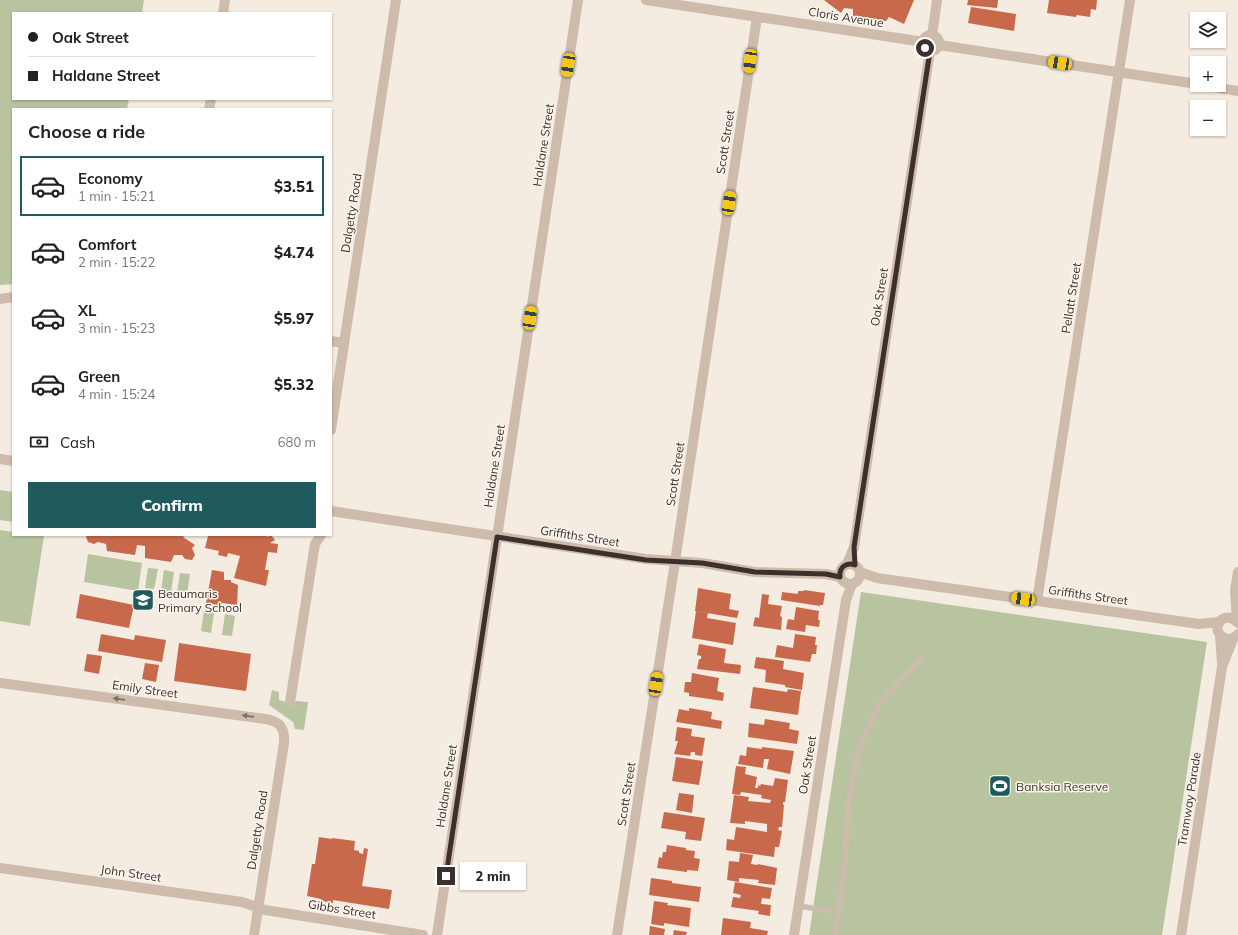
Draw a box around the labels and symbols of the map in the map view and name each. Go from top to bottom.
street label: Cloris Avenue [807,4,885,30]
route start [916,39,934,57]
car [742,48,758,74]
car [560,52,576,78]
car [1047,55,1073,71]
street label: Haldane Street [529,103,557,187]
street label: Scott Street [713,109,737,175]
street label: Dalgetty Road [337,172,365,254]
car [721,190,737,216]
street label: Pellatt Street [1058,261,1084,335]
street label: Oak Street [867,267,891,327]
car [522,305,538,331]
street label: Haldane Street [480,424,508,508]
street label: Scott Street [663,441,687,507]
street label: Griffiths Street [539,522,621,550]
street label: Griffiths Street [1047,582,1129,608]
place label: Beaumaris Primary School [158,586,242,615]
school or university icon: Beaumaris Primary School [130,587,156,613]
car [1010,591,1036,607]
car [648,671,664,697]
street label: Emily Street [111,677,179,701]
one-way arrow [113,696,125,702]
one-way arrow [242,713,254,719]
street label: Oak Street [795,735,819,795]
street label: Haldane Street [432,744,460,828]
street label: Tramway Parade [1174,751,1204,847]
street label: Scott Street [614,761,638,827]
sports icon: Banksia Reserve [987,773,1013,799]
place label: Banksia Reserve [1016,779,1108,794]
street label: Dalgetty Road [243,789,271,871]
street label: John Street [100,861,162,885]
callout: 2 min [460,862,526,890]
route end [437,867,455,885]
street label: Gibbs Street [307,896,377,922]

